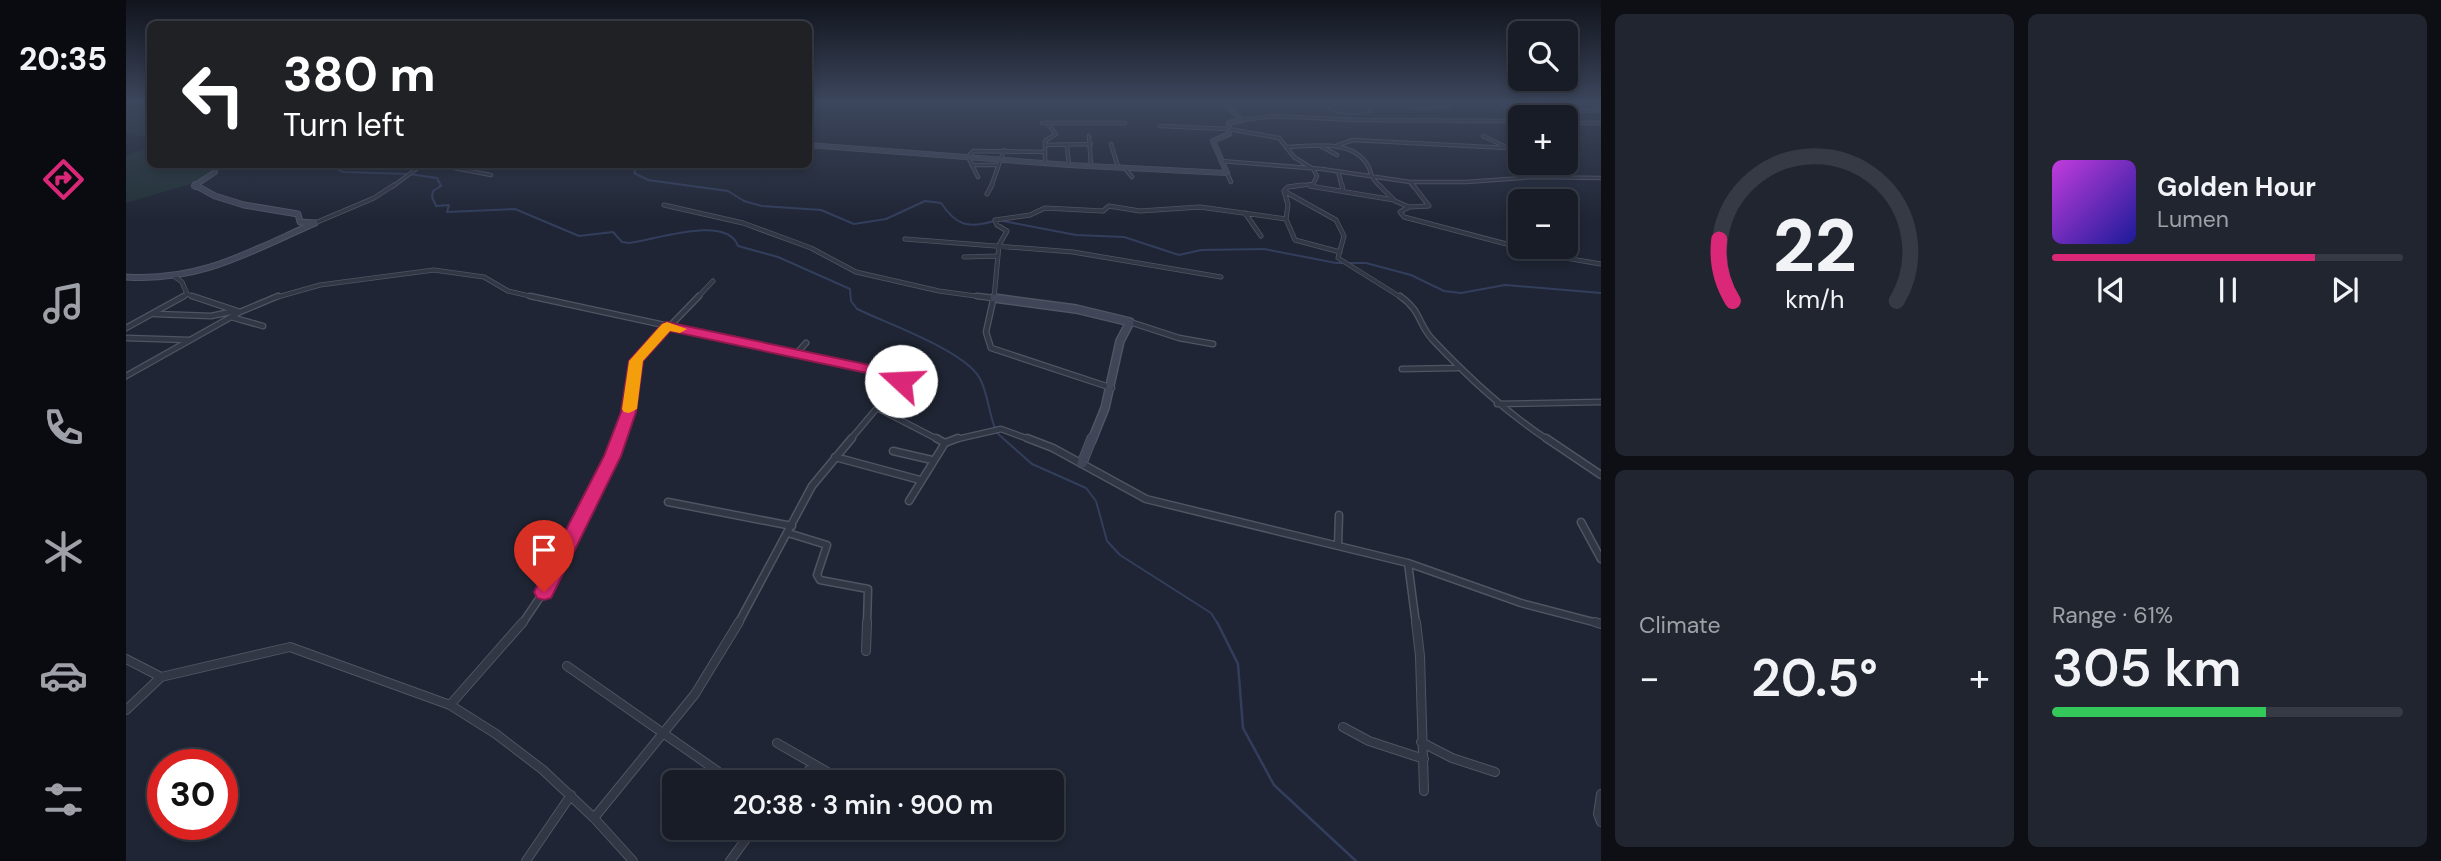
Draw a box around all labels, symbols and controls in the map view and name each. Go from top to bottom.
map controls [1508,21,1578,259]
button: search [1508,21,1578,91]
text: 20:35 [19,38,107,80]
text: 380 m [283,42,436,106]
icon: left [168,49,259,140]
text: Turn left [283,104,405,146]
button: + [1508,105,1578,175]
icon: directions [39,155,88,204]
text: Golden Hour [2157,170,2316,204]
button: − [1508,189,1578,259]
text: 22 [1772,199,1857,294]
text: Lumen [2157,204,2229,234]
icon: previous [2092,271,2130,309]
icon: pause [2209,271,2247,309]
icon: next [2326,271,2364,309]
icon: music [39,279,88,328]
text: km/h [1785,283,1844,316]
position arrow [864,344,938,418]
icon: phone [39,403,88,452]
pin [514,520,574,592]
icon: climate [39,527,88,576]
icon: arrive [525,531,563,569]
text: Range · 61% [2052,600,2173,630]
text: Climate [1639,610,1721,640]
text: 305 km [2052,634,2241,702]
text: 20.5° [1751,644,1878,712]
icon: car [39,651,88,700]
text: − [1639,653,1660,703]
text: + [1969,653,1990,703]
speed limit sign: 30 [147,749,238,840]
icon: filters [39,775,88,824]
text: 20:38 · 3 min · 900 m [733,788,993,822]

